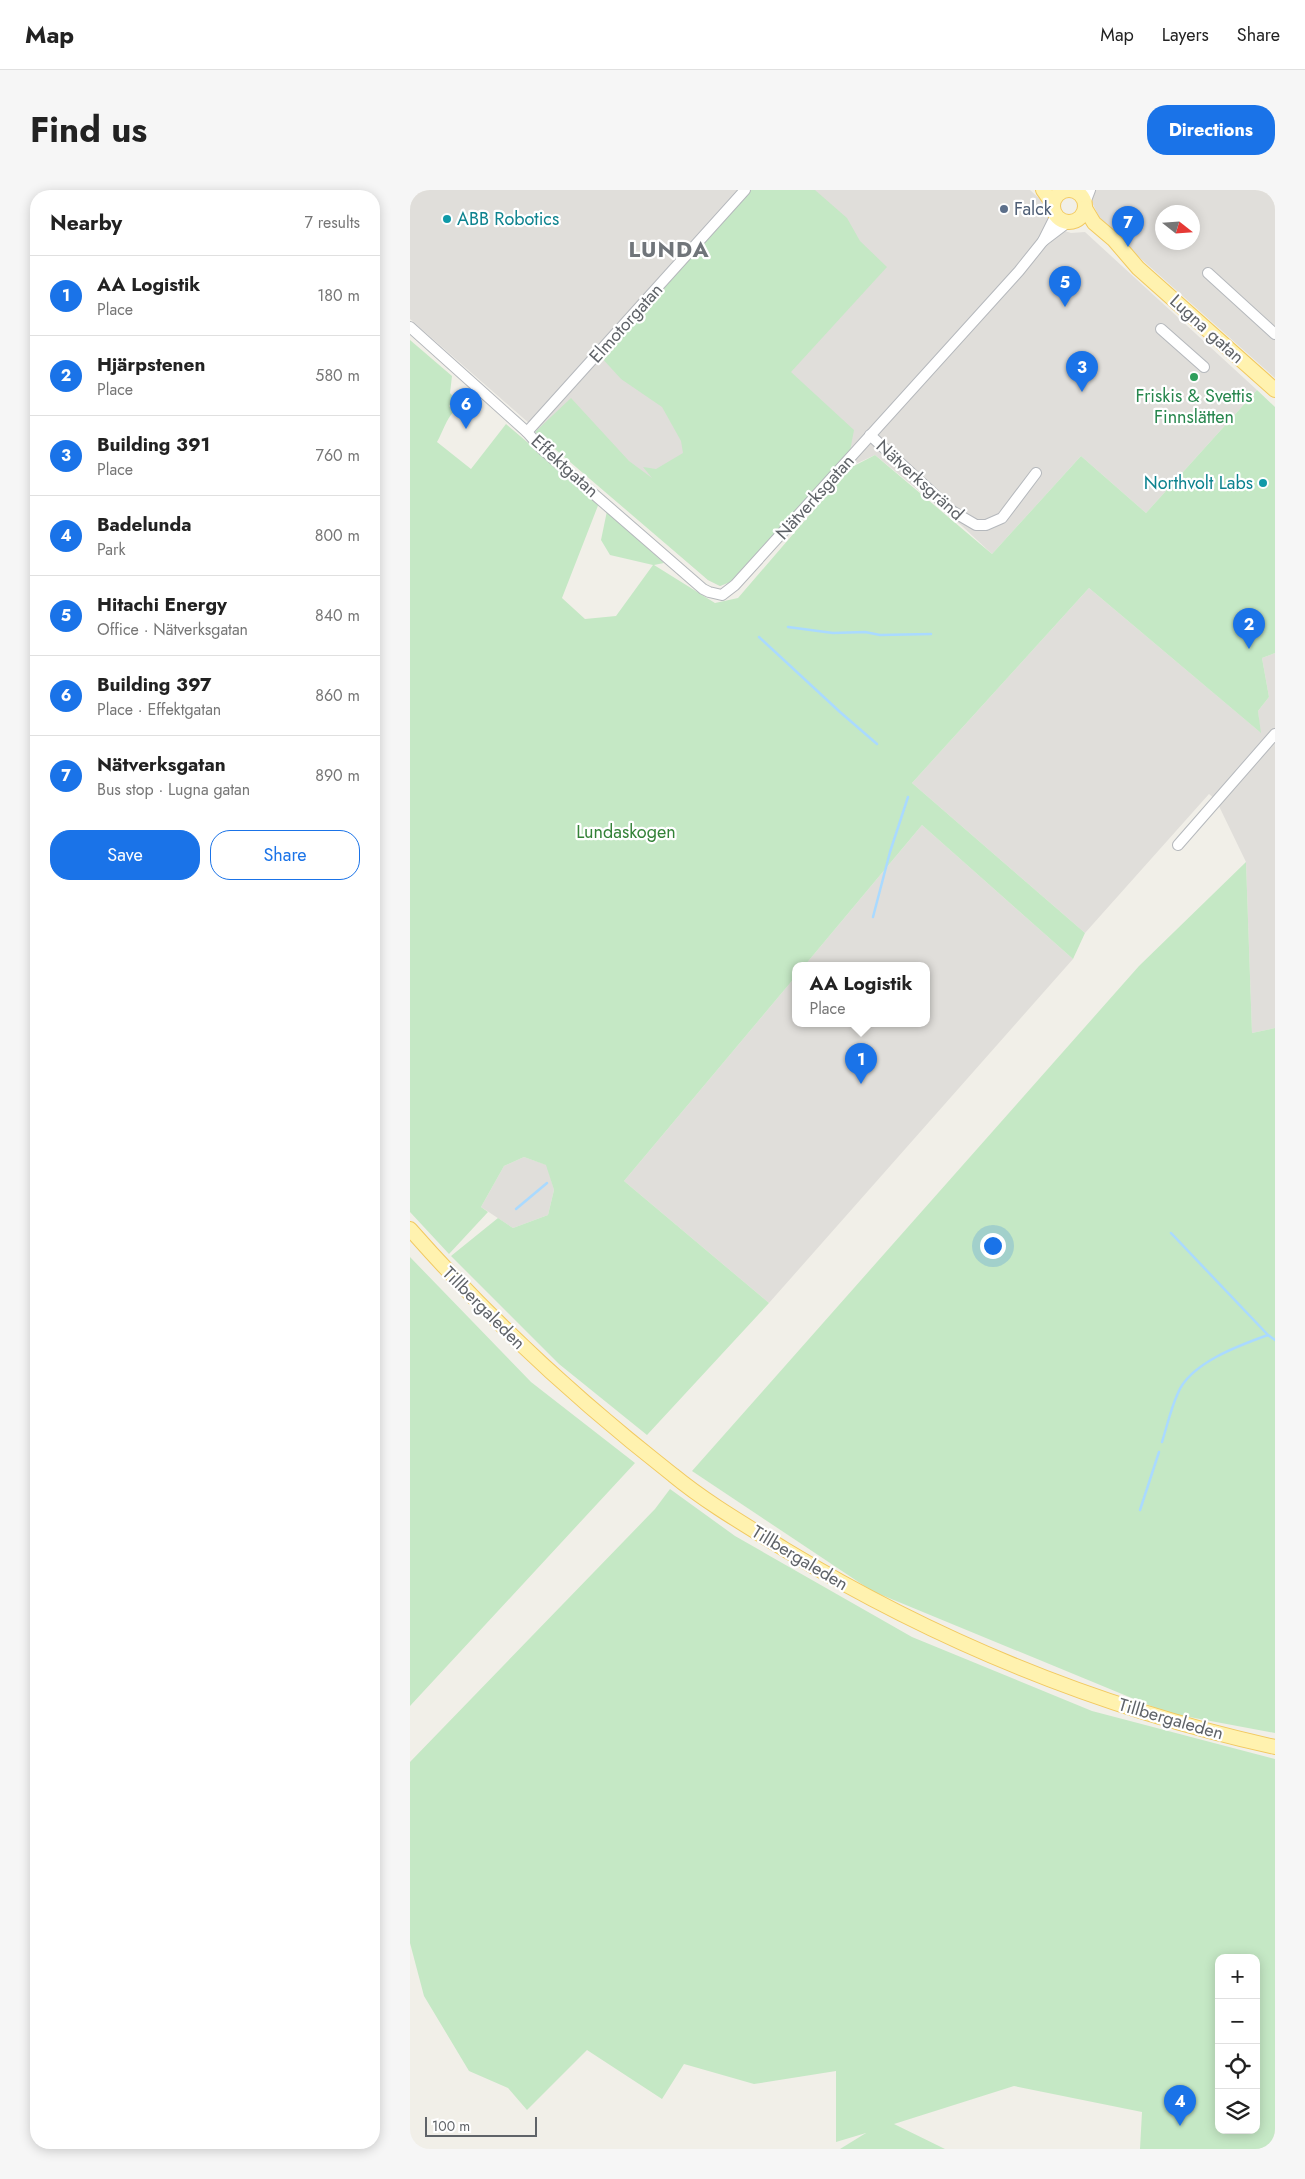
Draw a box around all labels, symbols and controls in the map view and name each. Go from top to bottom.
text: Map [25,17,74,52]
text: Map [1100,22,1134,48]
text: Layers [1162,22,1209,48]
text: Share [1237,22,1280,48]
text: Find us [30,105,147,155]
button: Directions [1147,105,1275,155]
place label: Falck [1014,196,1052,222]
marker: Falck [998,203,1010,215]
north arrow [1155,205,1200,250]
place label: ABB Robotics [457,206,559,232]
pin: 7 [1112,206,1144,247]
text: Nearby [50,208,122,238]
text: 7 results [304,211,360,234]
marker: ABB Robotics [441,213,453,225]
district label: LUNDA [628,233,710,265]
pin: 5 [1049,266,1081,307]
text: AA Logistik [97,271,200,298]
street label: Elmotorgatan [583,277,669,369]
text: 1 [62,284,70,307]
text: 180 m [317,284,360,307]
street label: Lugna gatan [1164,288,1250,370]
text: Place [97,298,133,321]
text: Hjärpstenen [97,351,205,378]
pin: 3 [1066,351,1098,392]
text: 2 [61,364,71,387]
text: 580 m [315,364,360,387]
marker: Friskis & Svettis Finnslätten [1188,371,1200,383]
text: Place [97,378,133,401]
place label: Friskis & Svettis Finnslätten [1136,383,1252,430]
pin: 6 [450,388,482,429]
street label: Effektgatan [525,429,605,503]
text: Building 391 [97,431,210,458]
street label: Nätverksgränd [870,433,970,527]
text: 3 [61,444,71,467]
text: 760 m [316,444,360,467]
street label: Nätverksgatan [770,449,860,545]
text: Place [97,458,133,481]
place label: Northvolt Labs [1144,470,1253,496]
marker: Northvolt Labs [1257,477,1269,489]
text: Badelunda [97,511,191,538]
text: 4 [60,524,72,547]
text: 800 m [315,524,360,547]
text: Park [97,538,126,561]
text: Hitachi Energy [97,591,227,618]
text: 5 [61,604,71,627]
text: 840 m [315,604,360,627]
pin: 2 [1233,608,1265,649]
text: Office · Nätverksgatan [97,618,248,641]
text: Building 397 [97,671,212,698]
text: 6 [61,684,71,707]
text: 860 m [315,684,360,707]
text: Place · Effektgatan [97,698,221,721]
text: Nätverksgatan [97,751,226,778]
text: 7 [61,764,71,787]
text: 890 m [315,764,360,787]
text: Bus stop · Lugna gatan [97,778,250,801]
park label: Lundaskogen [576,819,676,845]
button: Save [50,830,200,880]
button: Share [210,830,360,880]
popup [792,962,930,1027]
text: AA Logistik [809,970,913,997]
text: Place [809,997,845,1020]
pin: 1 [845,1043,877,1084]
your location [980,1233,1006,1259]
street label: Tillbergaleden [437,1261,531,1355]
street label: Tillbergaleden [747,1519,853,1597]
street label: Tillbergaleden [1115,1692,1227,1746]
map controls [1215,1954,1260,2134]
button: + [1215,1954,1260,1999]
button: − [1215,1999,1260,2044]
button: locate [1215,2044,1260,2089]
pin: 4 [1164,2085,1196,2126]
button: layers [1215,2089,1260,2134]
scale bar [425,2114,538,2137]
text: 100 m [432,2116,470,2136]

